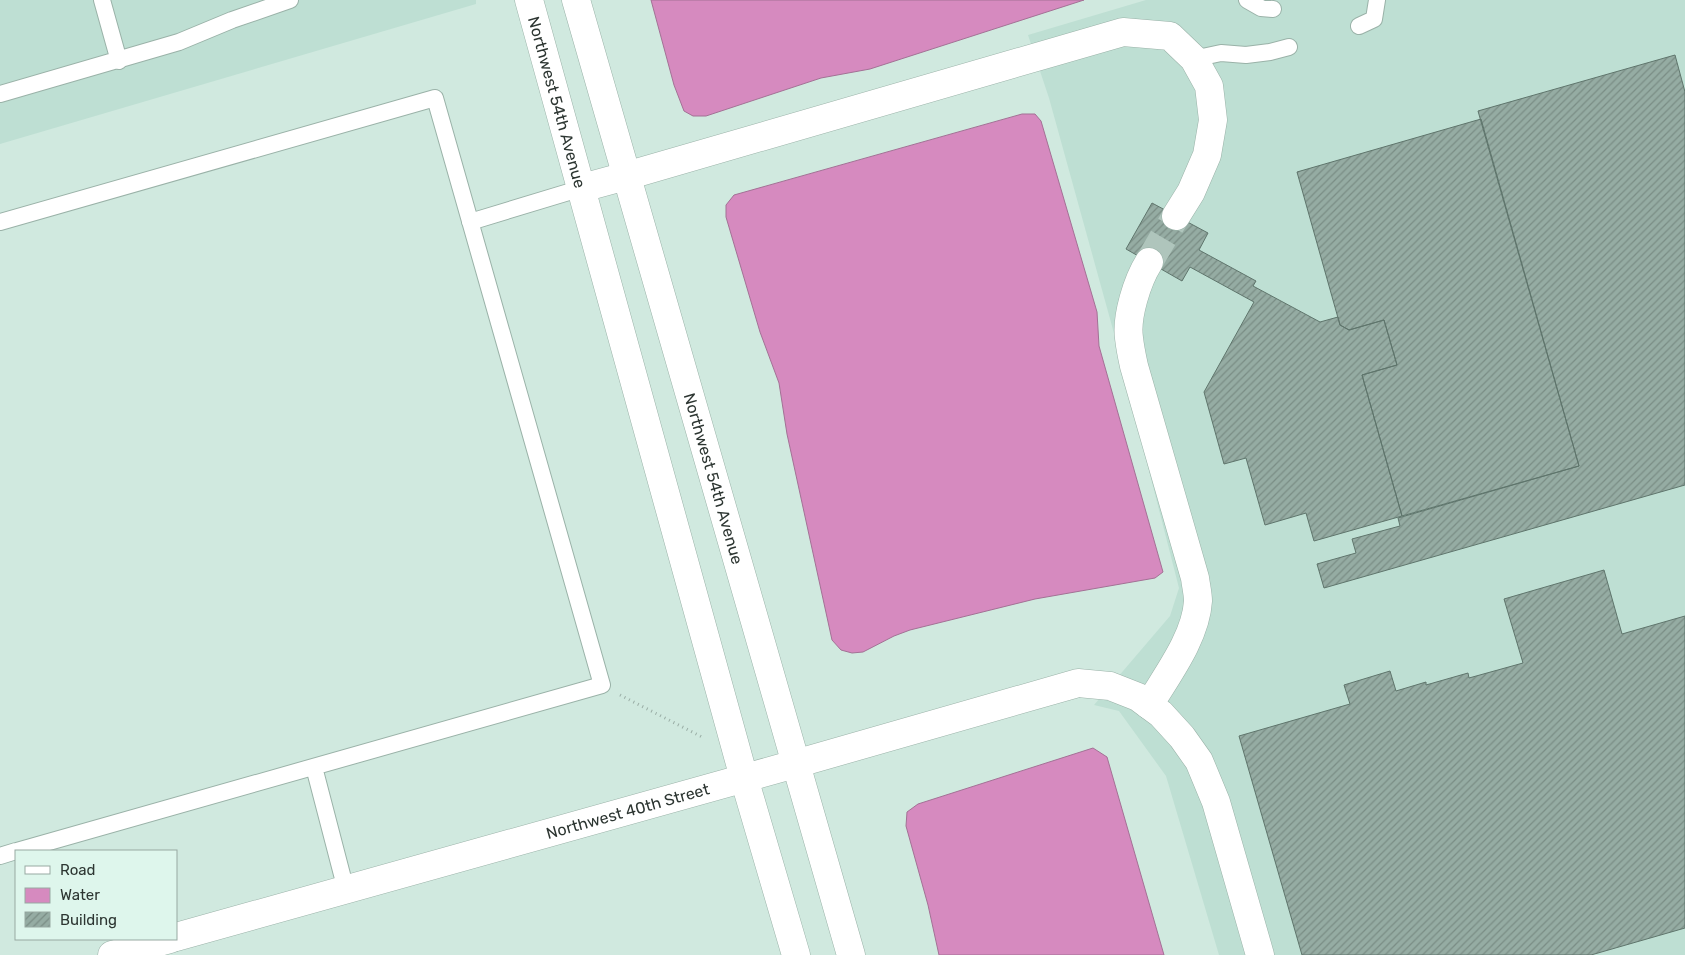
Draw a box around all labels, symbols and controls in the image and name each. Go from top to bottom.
street label: Northwest 54th Avenue [524,14,590,190]
street label: Northwest 54th Avenue [680,391,747,567]
street label: Northwest 40th Street [544,779,712,843]
legend [15,850,178,940]
text: Road [60,861,96,879]
text: Water [60,886,100,904]
text: Building [60,911,117,929]

